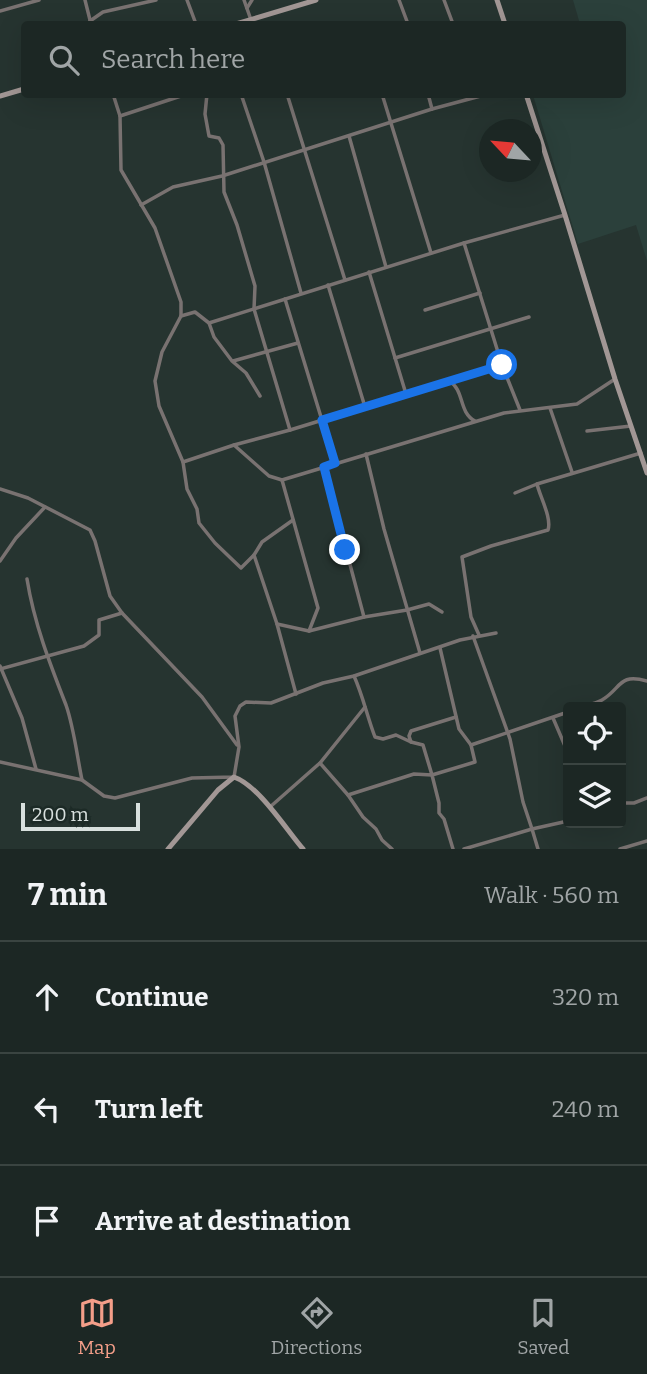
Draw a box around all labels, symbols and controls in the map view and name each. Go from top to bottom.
search box [21,21,626,98]
icon: search [45,41,83,79]
text: Search here [101,44,245,75]
north arrow [479,119,542,182]
route start [486,349,517,380]
route end [329,534,360,565]
map controls [563,702,626,828]
button: locate [563,702,626,765]
button: layers [563,765,626,828]
scale bar [21,800,140,832]
text: 200 m [32,803,89,826]
text: 7 min [28,877,107,913]
text: Walk · 560 m [484,881,619,909]
icon: ahead [28,978,66,1016]
text: Continue [95,982,209,1013]
text: 320 m [552,983,619,1011]
icon: left [28,1090,66,1128]
text: Turn left [95,1094,203,1125]
text: 240 m [552,1095,619,1123]
icon: arrive [28,1202,66,1240]
text: Arrive at destination [95,1206,350,1237]
tab: Map [78,1294,116,1359]
tab: Directions [271,1294,362,1359]
tab: Saved [517,1294,569,1359]

